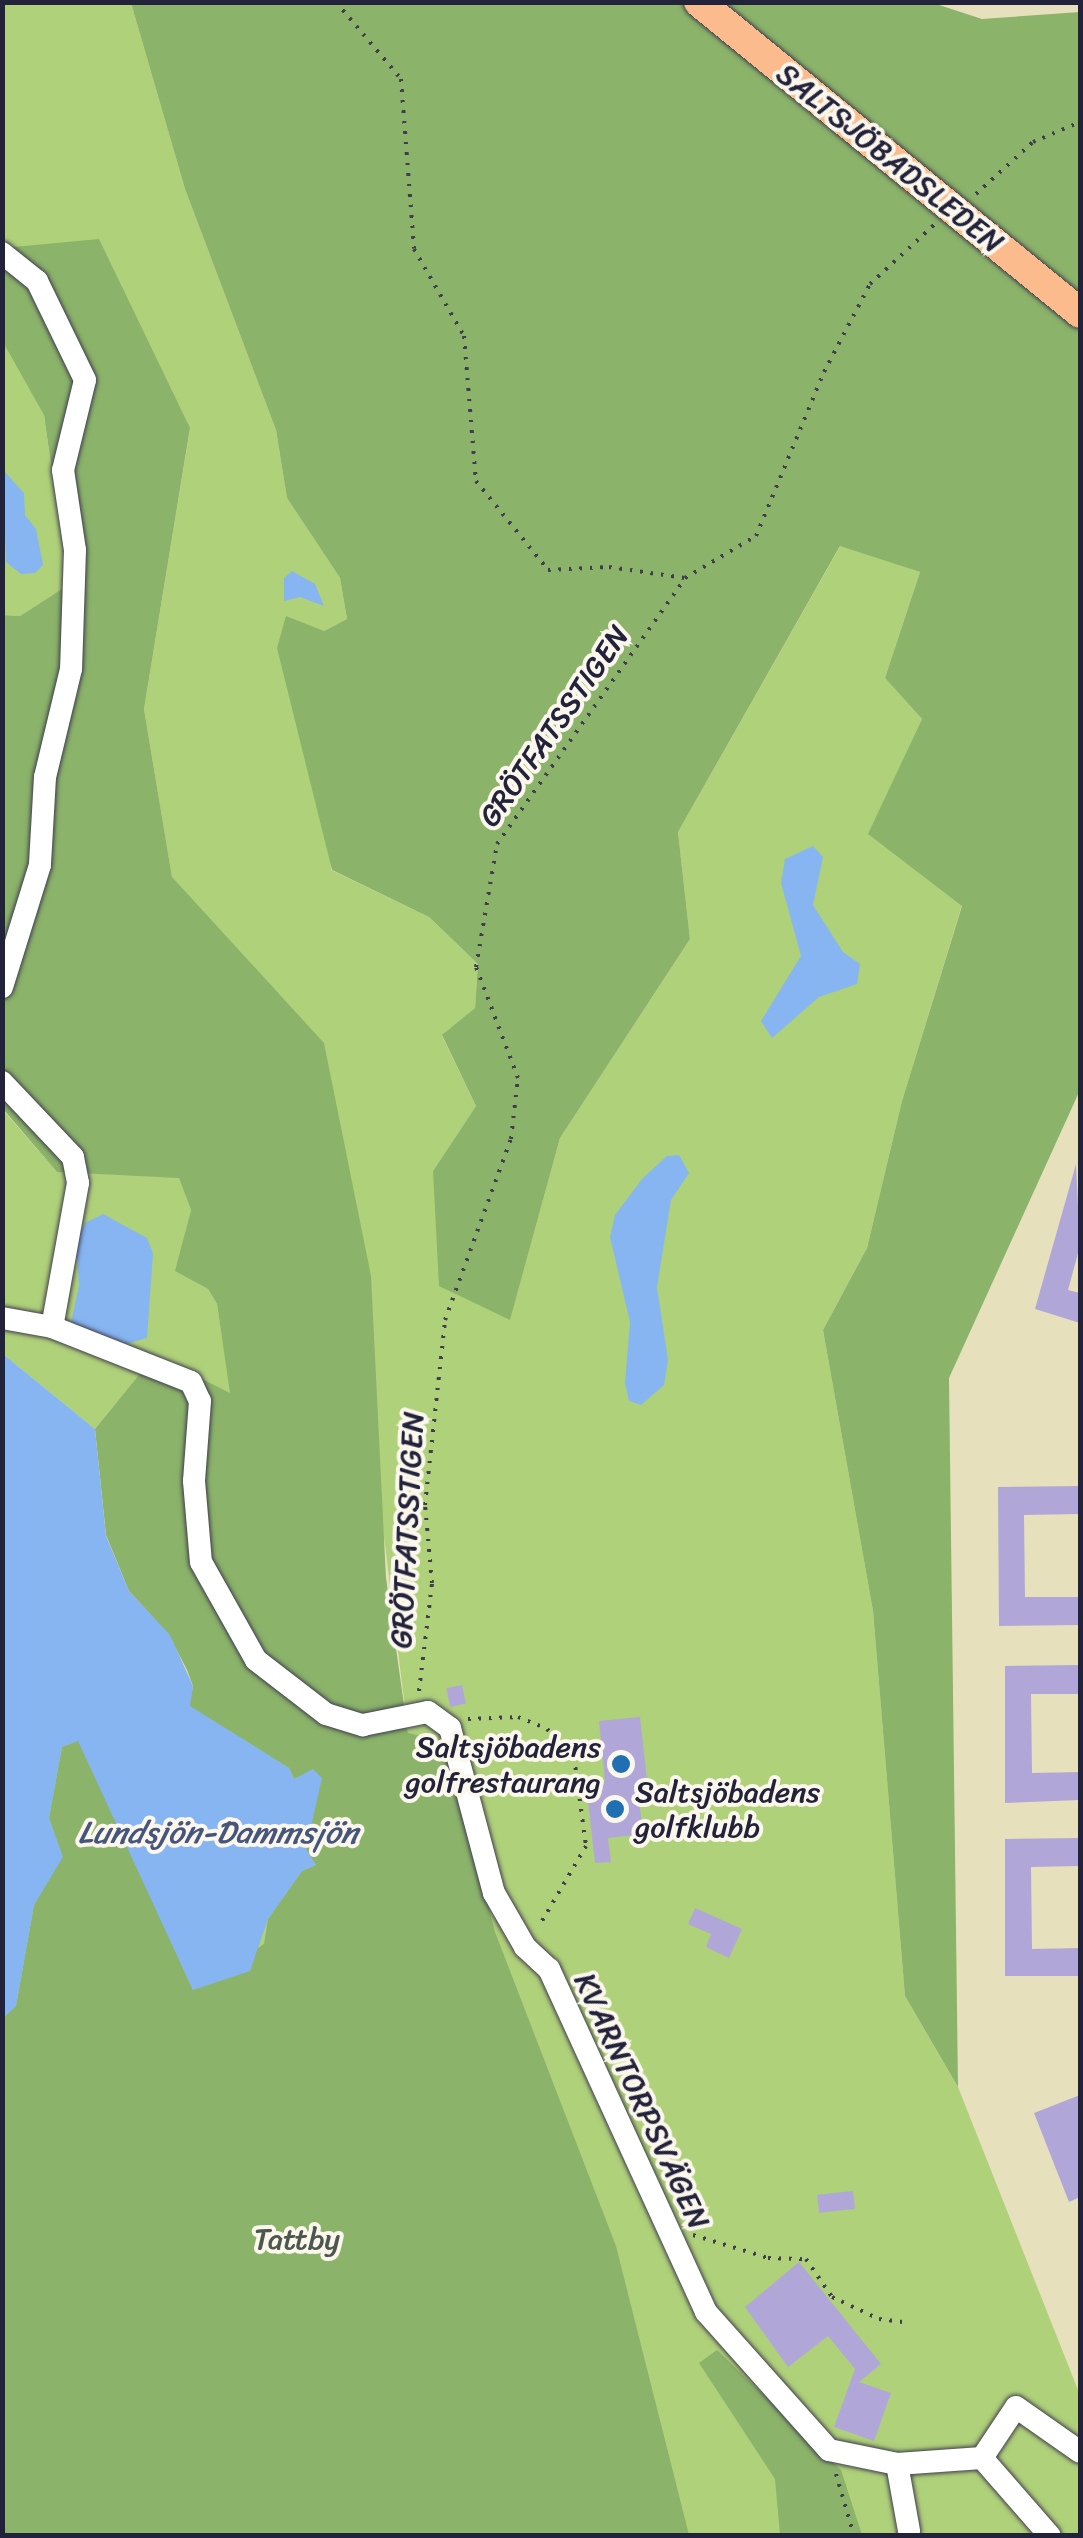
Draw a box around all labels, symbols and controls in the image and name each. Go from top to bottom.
street label: SALTSJÖBADSLEDEN [769,55,1011,261]
street label: GRÖTFATSSTIGEN [471,619,637,833]
street label: GRÖTFATSSTIGEN [383,1411,431,1649]
place label: Saltsjöbadens golfrestaurang [406,1729,601,1800]
marker: Saltsjöbadens golfrestaurang [610,1753,632,1775]
place label: Saltsjöbadens golfklubb [635,1774,820,1844]
marker: Saltsjöbadens golfklubb [604,1798,626,1820]
water label: Lundsjön-Dammsjön [78,1814,358,1852]
street label: KVARNTORPSVÄGEN [567,1967,717,2235]
park label: Tattby [254,2221,340,2257]

